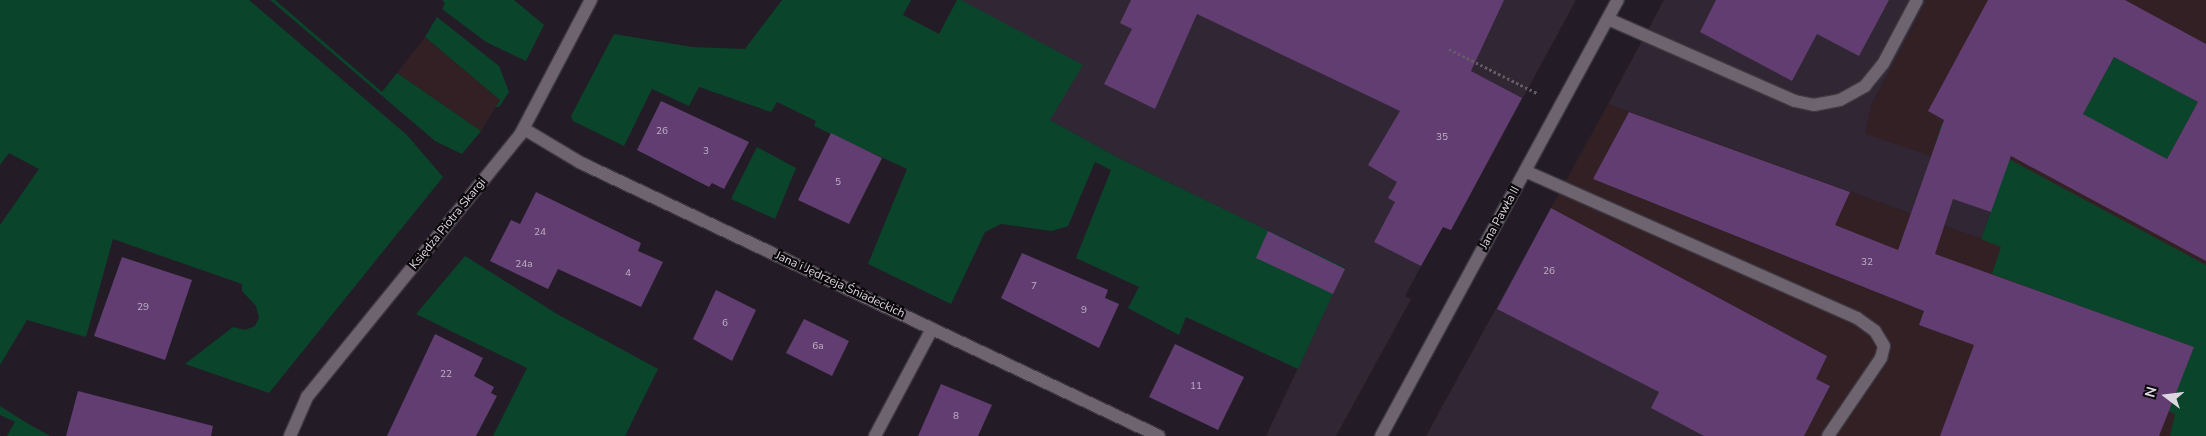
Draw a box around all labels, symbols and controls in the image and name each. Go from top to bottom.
house number: 26 [656,126,668,138]
house number: 35 [1436,132,1448,144]
house number: 3 [703,146,709,158]
street label: Księdza Piotra Skargi [407,176,489,272]
house number: 5 [835,177,841,189]
street label: Jana Pawła II [1477,184,1523,252]
house number: 24 [534,227,546,239]
street label: Jana i Jędrzeja Śniadeckich [773,249,907,321]
house number: 32 [1861,257,1873,269]
house number: 24a [515,259,533,271]
house number: 26 [1543,266,1555,278]
house number: 4 [625,268,631,280]
house number: 7 [1031,281,1037,293]
house number: 29 [137,302,149,314]
house number: 9 [1081,305,1087,317]
house number: 6 [722,318,728,330]
house number: 6a [812,341,824,353]
house number: 22 [440,369,452,381]
north arrow [2141,371,2191,421]
house number: 11 [1190,381,1202,393]
text: N [2140,384,2162,400]
house number: 8 [953,411,959,423]

